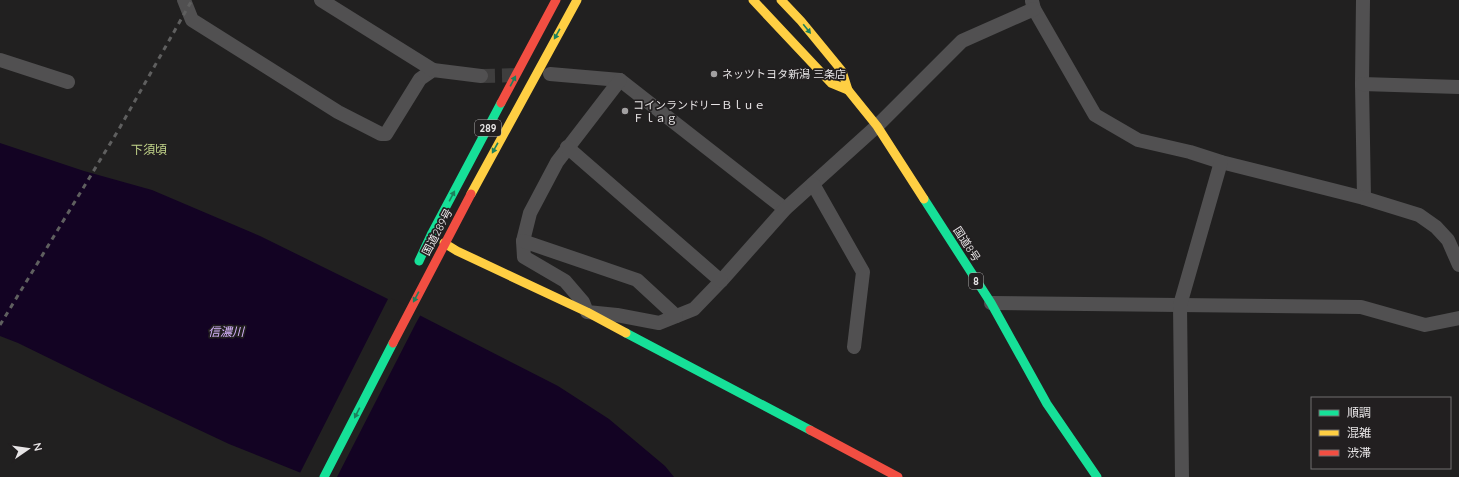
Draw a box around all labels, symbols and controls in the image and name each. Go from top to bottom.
one-way arrow [803,23,812,34]
one-way arrow [554,28,561,40]
place label: ネッツトヨタ新潟 三条店 [722,67,846,81]
marker: ネッツトヨタ新潟 三条店 [709,69,719,79]
one-way arrow [509,75,516,87]
place label: コインランドリーＢｌｕｅ Ｆｌａｇ [633,98,765,125]
marker: コインランドリーＢｌｕｅ Ｆｌａｇ [620,106,630,116]
road number: 289 [475,120,501,136]
district label: 下須頃 [131,142,167,157]
one-way arrow [492,142,498,154]
one-way arrow [449,190,455,202]
street label: 国道289号 [419,206,455,258]
street label: 国道8号 [951,224,983,264]
road number: 8 [969,273,983,289]
one-way arrow [413,291,419,303]
water label: 信濃川 [208,324,246,339]
legend [1311,397,1451,469]
text: 順調 [1347,405,1371,420]
one-way arrow [354,407,360,419]
text: 混雑 [1347,425,1371,440]
north arrow [8,429,48,469]
text: N [30,441,45,452]
text: 渋滞 [1347,445,1371,460]

